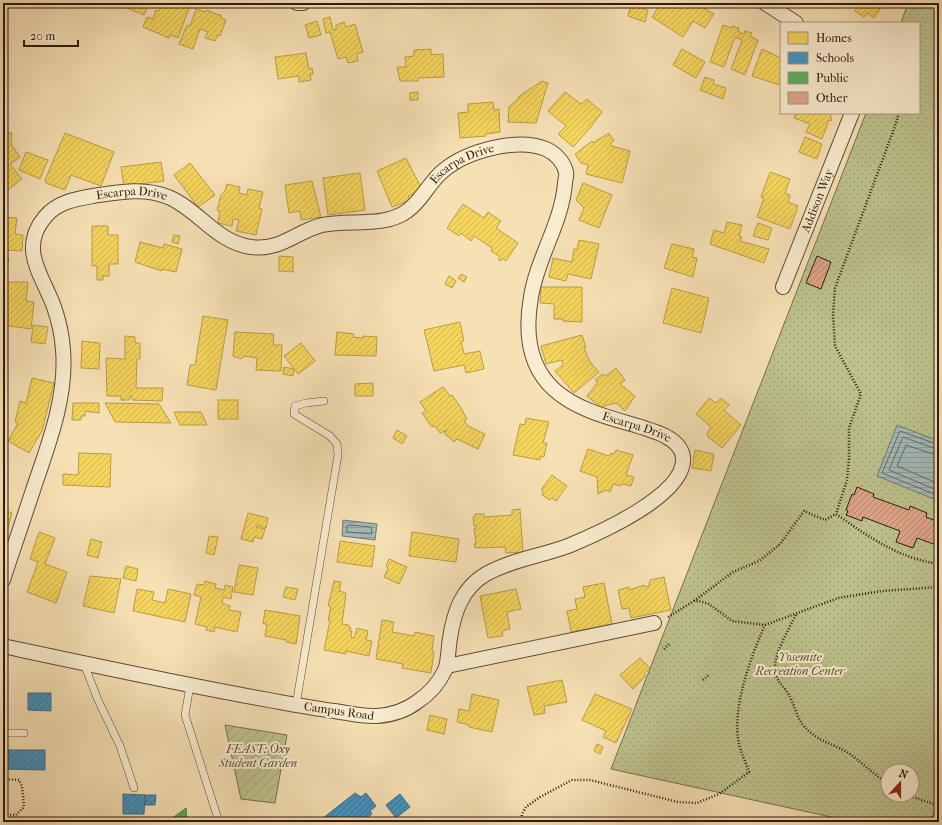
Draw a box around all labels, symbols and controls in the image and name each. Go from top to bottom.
scale bar [24,22,78,48]
legend [780,22,920,114]
text: 20 m [30,29,55,43]
text: Homes [816,31,852,45]
text: Schools [816,51,855,65]
text: Public [816,71,848,85]
text: Other [816,91,848,105]
street label: Escarpa Drive [427,141,496,187]
street label: Addison Way [798,166,836,235]
street label: Escarpa Drive [95,184,170,203]
street label: Escarpa Drive [600,409,674,445]
park label: Yosemite Recreation Center [754,650,846,678]
street label: Campus Road [303,699,375,723]
park label: FEAST: Oxy Student Garden [218,742,297,770]
north arrow [880,763,920,803]
text: N [897,767,910,782]

